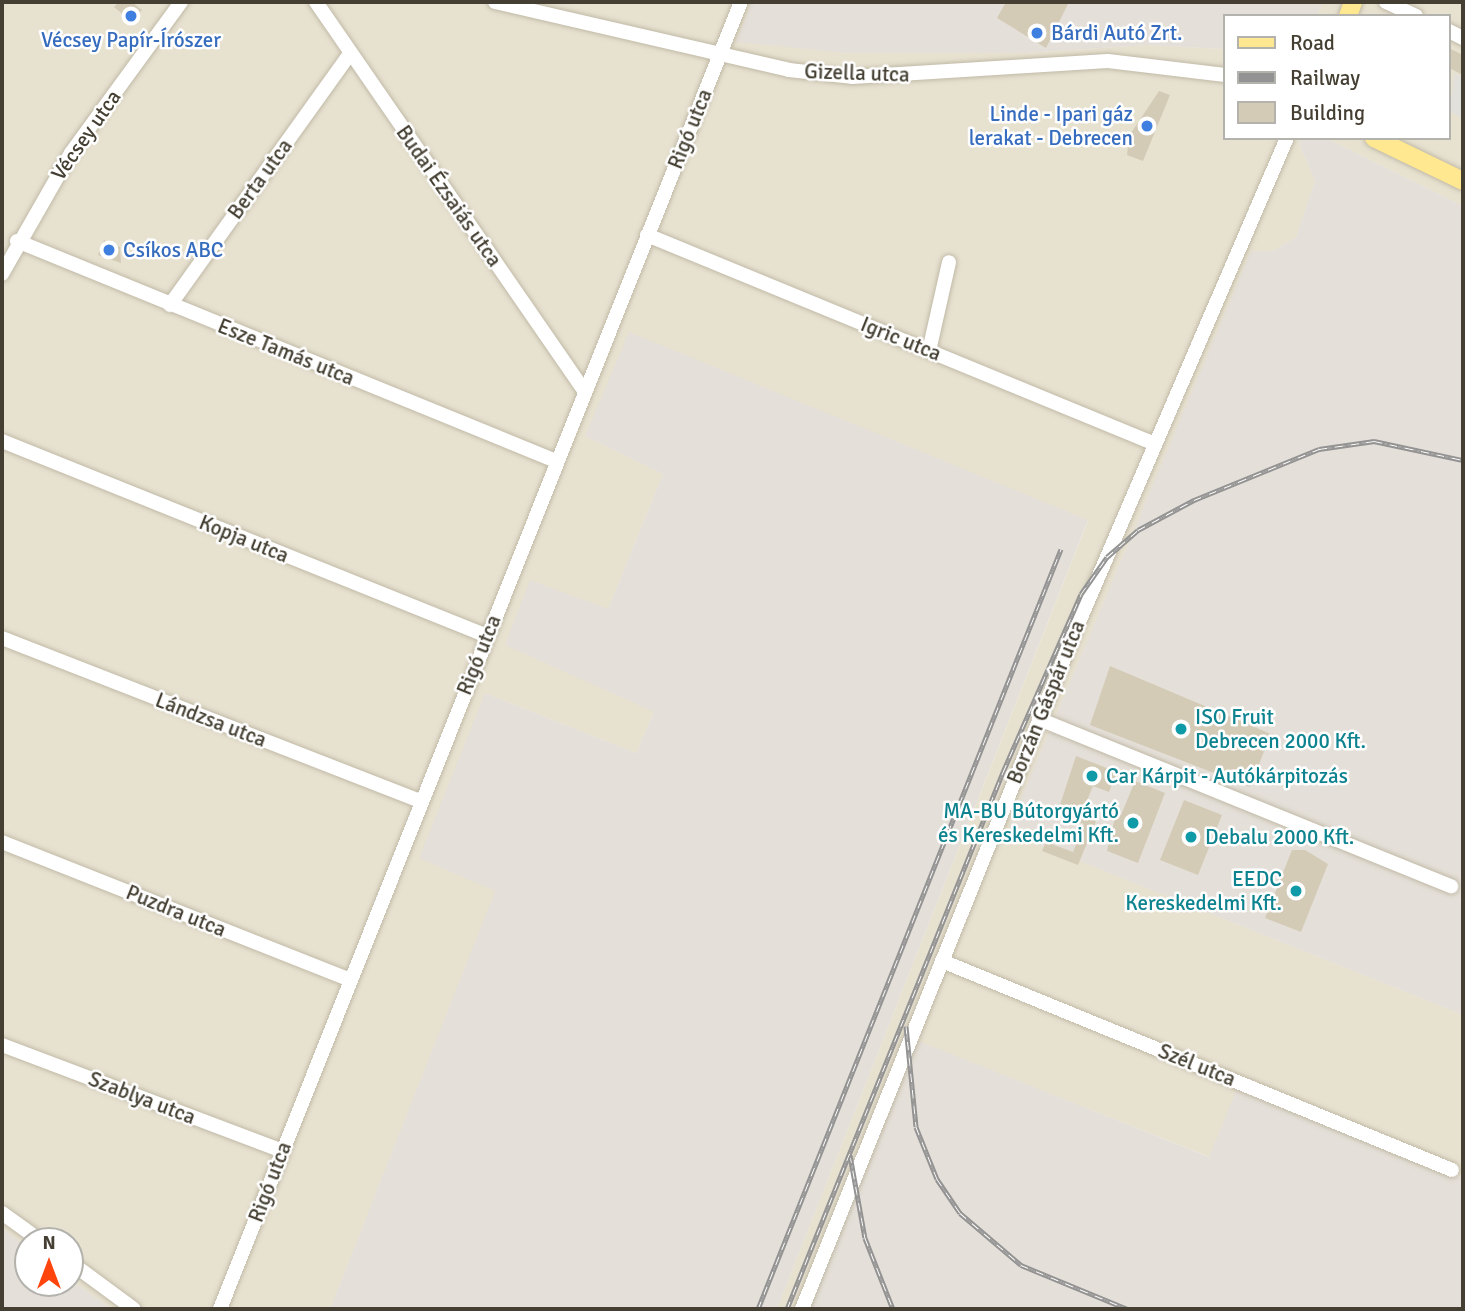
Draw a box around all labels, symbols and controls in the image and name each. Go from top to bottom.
marker: Vécsey Papír-Írószer [123,8,139,24]
legend [1224,14,1451,140]
place label: Bárdi Autó Zrt. [1051,20,1183,46]
marker: Bárdi Autó Zrt. [1029,25,1045,41]
place label: Vécsey Papír-Írószer [41,27,221,53]
text: Road [1290,30,1335,56]
street label: Gizella utca [804,59,910,87]
text: Railway [1290,65,1360,91]
street label: Vécsey utca [46,85,126,185]
street label: Rigó utca [663,85,717,173]
text: Building [1290,100,1365,126]
place label: Linde - Ipari gáz lerakat - Debrecen [969,101,1133,151]
marker: Linde - Ipari gáz lerakat - Debrecen [1139,118,1155,134]
street label: Budai Ézsaiás utca [391,120,507,272]
street label: Berta utca [222,134,298,224]
place label: Csíkos ABC [123,237,224,263]
marker: Csíkos ABC [101,242,117,258]
street label: Igric utca [857,311,945,367]
street label: Esze Tamás utca [214,313,358,391]
street label: Kopja utca [195,510,293,568]
street label: Rigó utca [452,611,506,699]
street label: Borzán Gáspár utca [1002,616,1090,788]
street label: Lándzsa utca [152,687,270,753]
place label: ISO Fruit Debrecen 2000 Kft. [1195,704,1366,754]
marker: ISO Fruit Debrecen 2000 Kft. [1173,721,1189,737]
place label: Car Kárpit - Autókárpitozás [1106,763,1348,789]
marker: Car Kárpit - Autókárpitozás [1084,768,1100,784]
place label: MA-BU Bútorgyártó és Kereskedelmi Kft. [938,798,1119,848]
marker: MA-BU Bútorgyártó és Kereskedelmi Kft. [1125,815,1141,831]
place label: Debalu 2000 Kft. [1205,824,1354,850]
marker: Debalu 2000 Kft. [1183,829,1199,845]
place label: EEDC Kereskedelmi Kft. [1125,866,1282,916]
street label: Puzdra utca [122,880,230,942]
marker: EEDC Kereskedelmi Kft. [1288,883,1304,899]
street label: Szél utca [1155,1038,1239,1092]
street label: Szablya utca [85,1066,199,1130]
street label: Rigó utca [243,1138,297,1226]
north arrow [14,1227,84,1297]
text: N [42,1231,56,1255]

